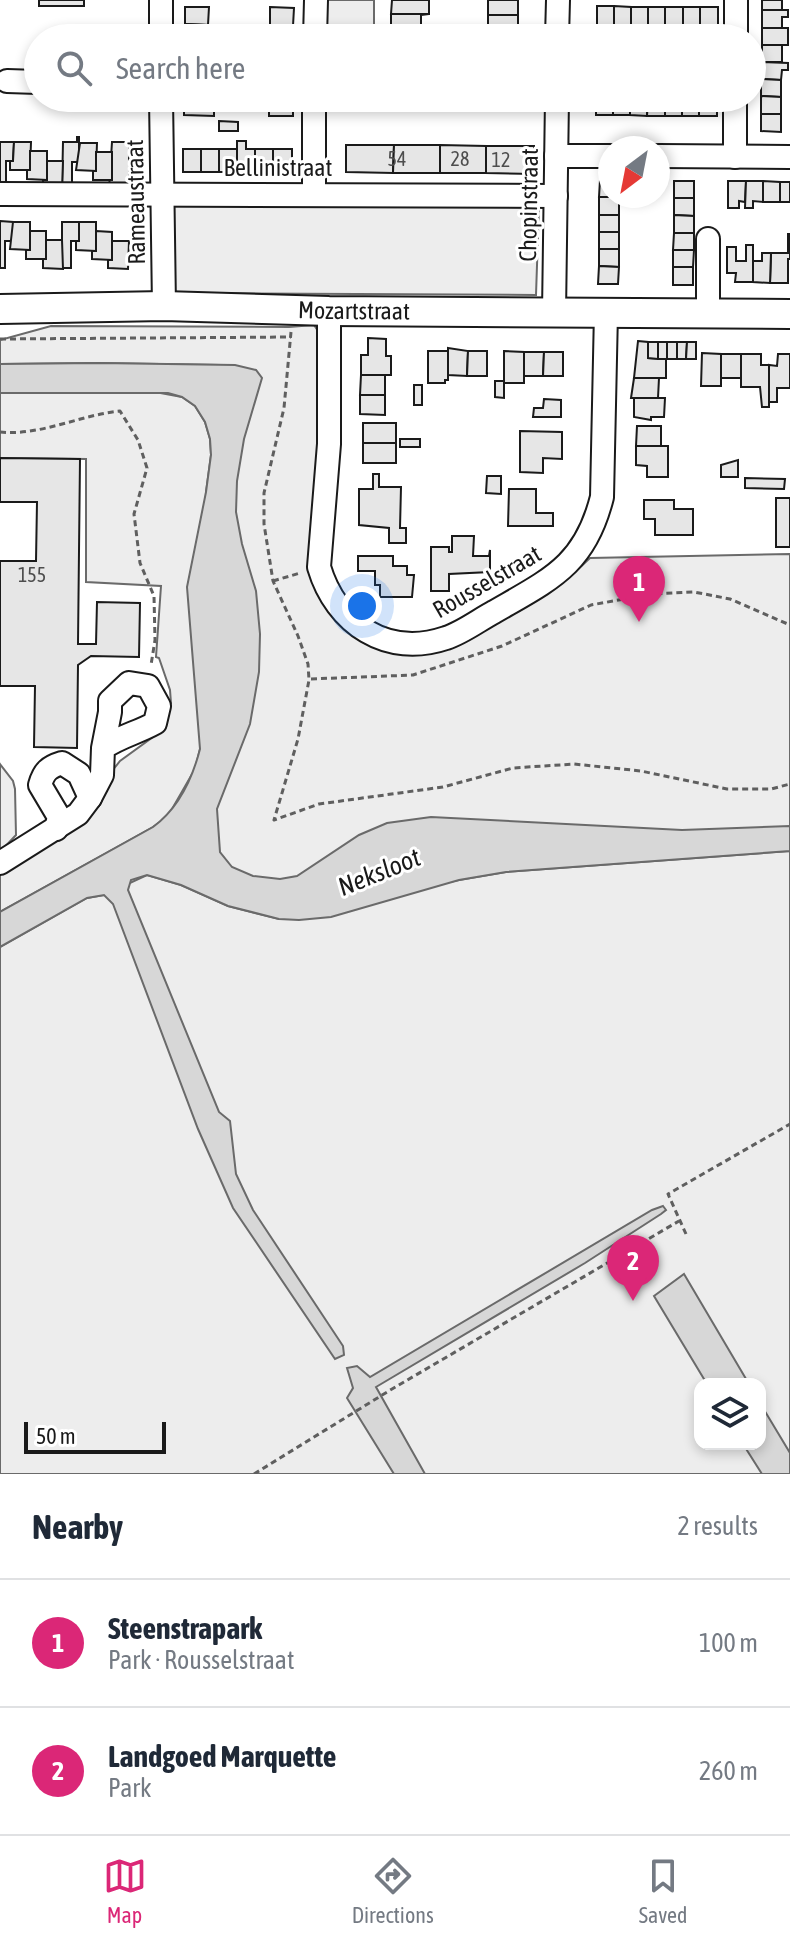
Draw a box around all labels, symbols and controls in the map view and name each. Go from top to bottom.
search box [24,24,766,112]
icon: search [52,46,96,90]
text: Search here [116,51,245,85]
north arrow [598,136,670,208]
street label: Rameaustraat [121,139,150,265]
house number: 54 [388,147,406,170]
house number: 28 [451,147,469,170]
house number: 12 [492,148,510,171]
street label: Chopinstraat [514,148,543,262]
street label: Bellinistraat [224,154,333,181]
street label: Mozartstraat [298,296,410,325]
street label: Rousselstraat [428,540,546,623]
pin: 1 [613,556,665,622]
house number: 155 [18,563,46,586]
your location [342,586,382,626]
water label: Neksloot [333,842,425,902]
pin: 2 [607,1235,659,1301]
map controls [694,1378,766,1450]
button: layers [694,1378,766,1450]
scale bar [24,1418,166,1454]
text: 50 m [36,1423,76,1449]
text: Nearby [32,1507,123,1546]
text: 2 results [677,1511,758,1541]
text: Steenstrapark [108,1611,262,1645]
text: 1 [52,1628,64,1658]
text: 100 m [699,1628,758,1658]
text: Park · Rousselstraat [108,1645,294,1675]
text: Landgoed Marquette [108,1739,336,1773]
text: 2 [52,1756,64,1786]
text: 260 m [699,1756,758,1786]
text: Park [108,1773,151,1803]
tab: Map [103,1854,147,1928]
tab: Directions [352,1854,434,1928]
tab: Saved [639,1854,687,1928]

